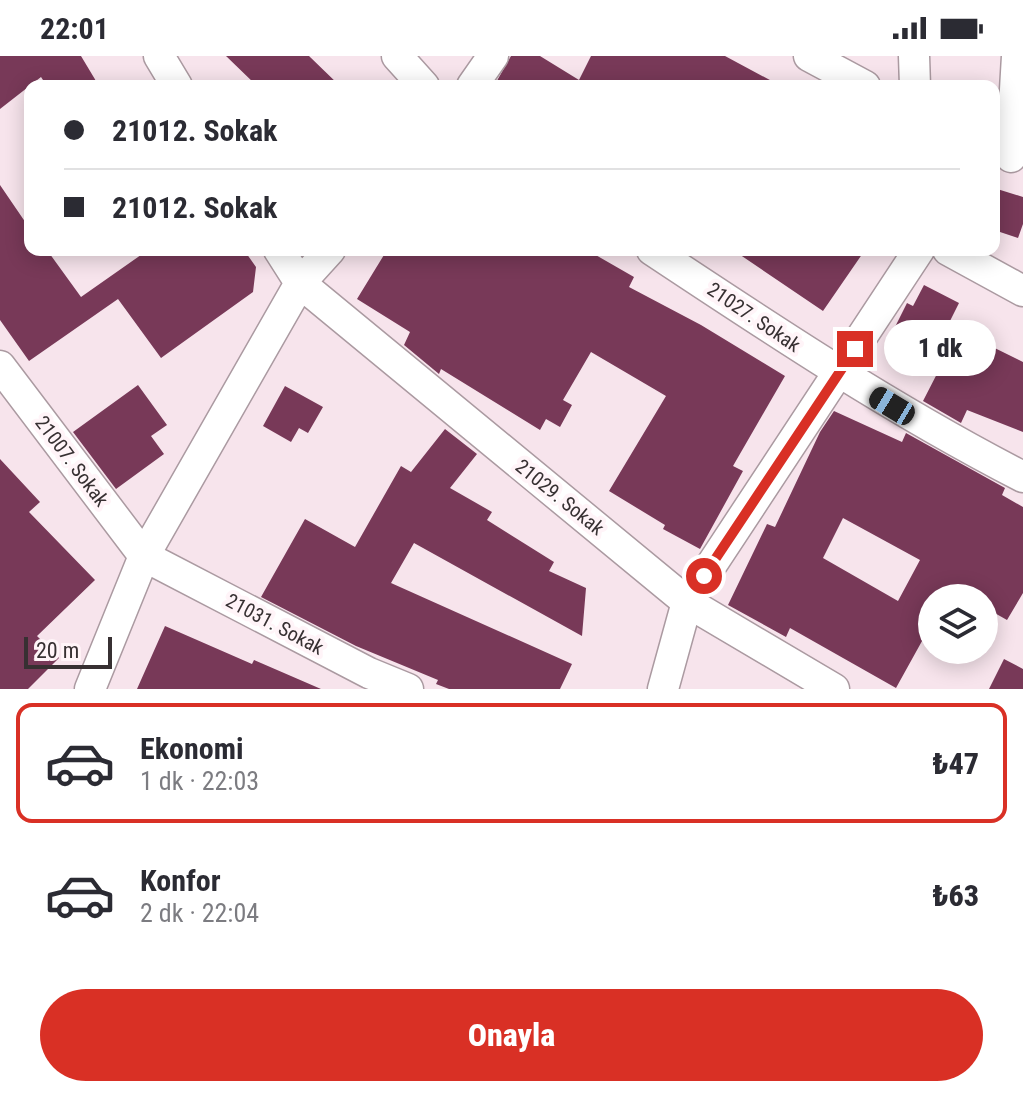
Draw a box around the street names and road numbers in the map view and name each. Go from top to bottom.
street label: 21027. Sokak [703,277,805,357]
street label: 21007. Sokak [30,411,114,511]
street label: 21029. Sokak [511,454,609,540]
street label: 21031. Sokak [222,588,328,660]

